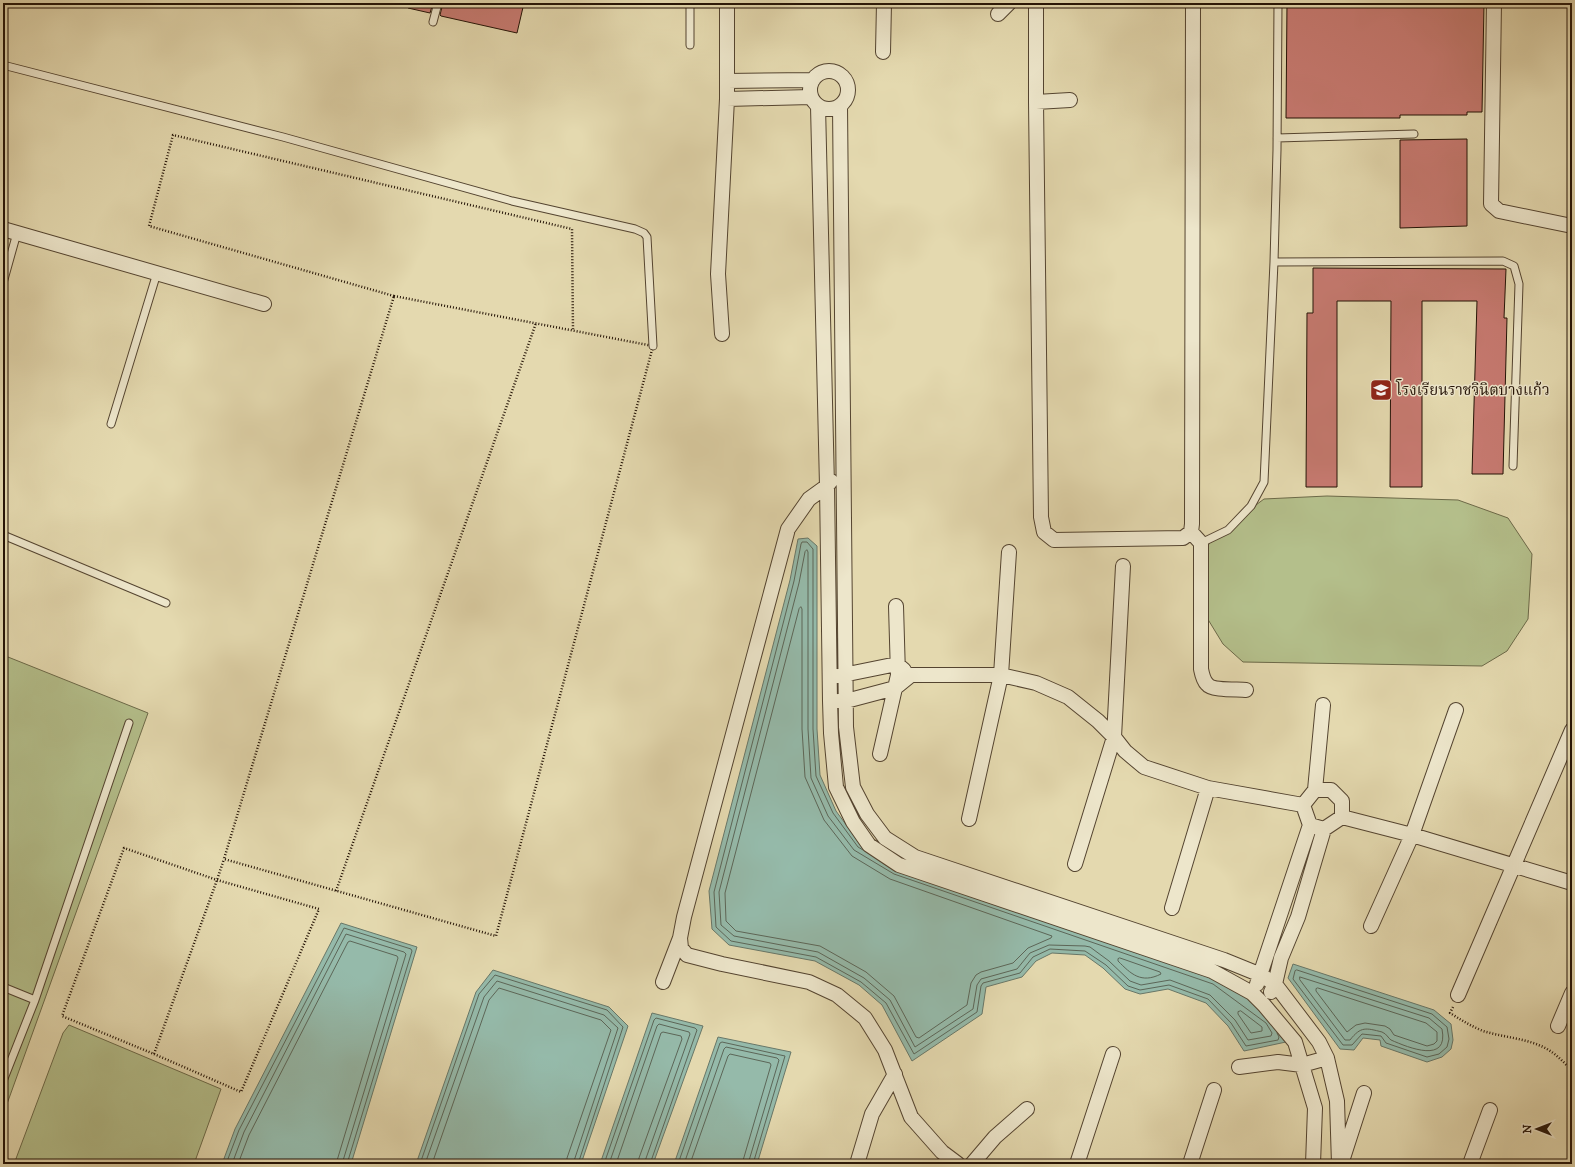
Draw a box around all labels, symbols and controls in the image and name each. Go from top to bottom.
school or university icon: โรงเรียนราชวินิตบางแก้ว [1368,377,1394,403]
place label: โรงเรียนราชวินิตบางแก้ว [1395,379,1550,400]
north arrow [1517,1109,1557,1149]
text: N [1521,1124,1535,1134]

